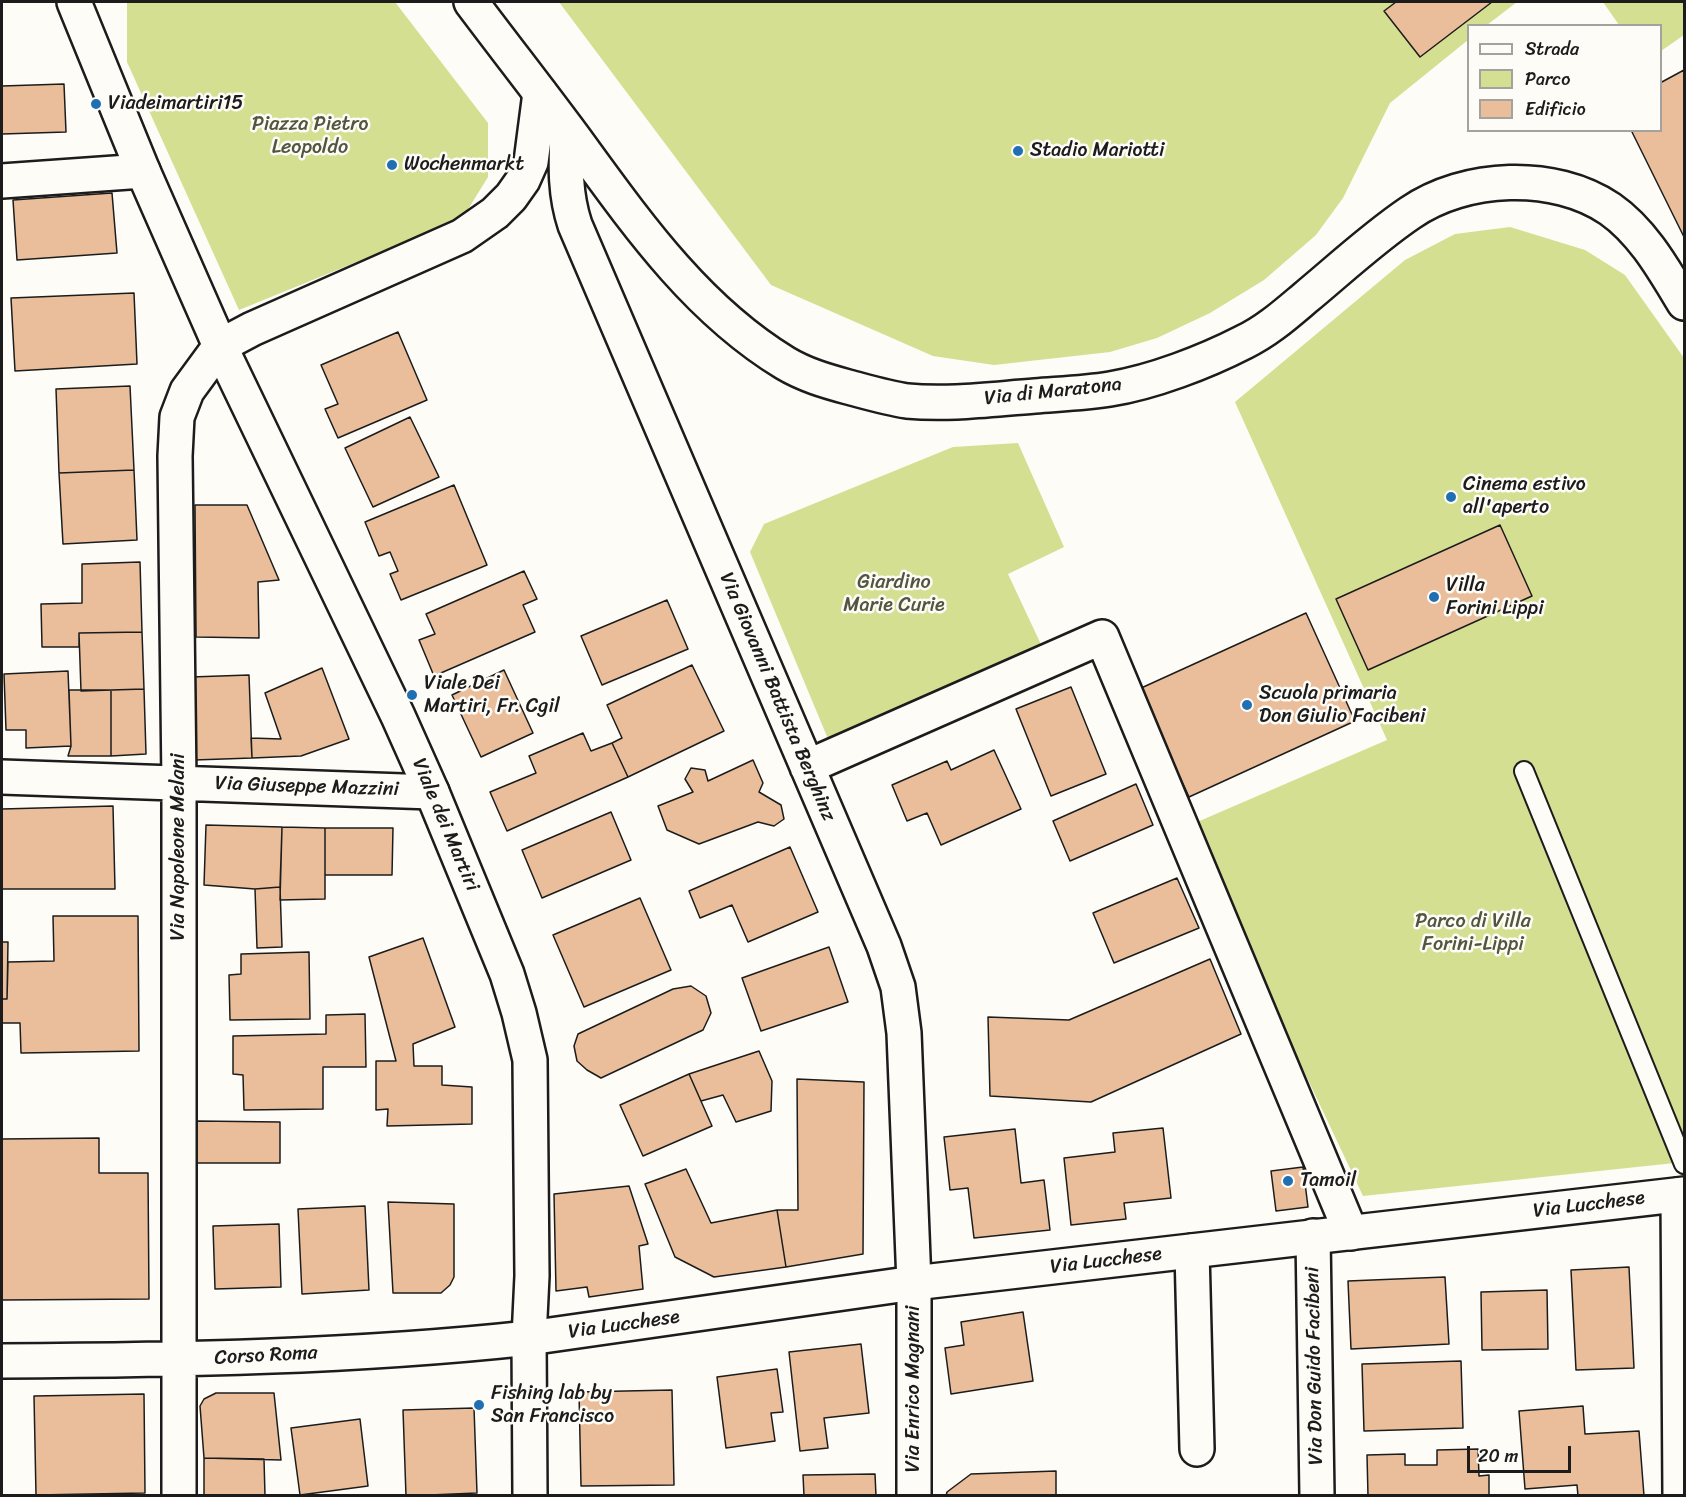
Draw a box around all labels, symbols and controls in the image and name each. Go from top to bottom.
legend [1467,24,1662,132]
text: Strada [1525,33,1579,65]
text: Parco [1525,63,1570,95]
place label: Viadeimartiri15 [108,92,244,116]
text: Edificio [1525,93,1586,125]
marker: Viadeimartiri15 [89,97,103,111]
park label: Piazza Pietro Leopoldo [252,113,368,160]
place label: Stadio Mariotti [1030,139,1165,163]
marker: Stadio Mariotti [1011,144,1025,158]
place label: Wochenmarkt [404,153,524,177]
marker: Wochenmarkt [385,158,399,172]
street label: Via di Maratona [983,373,1123,411]
place label: Cinema estivo all'aperto [1463,473,1586,520]
marker: Cinema estivo all'aperto [1444,490,1458,504]
street label: Via Giovanni Battista Berghinz [714,569,840,825]
park label: Giardino Marie Curie [843,571,945,618]
place label: Villa Forini Lippi [1446,574,1544,621]
marker: Villa Forini Lippi [1427,590,1441,604]
place label: Viale Dei Martiri, Fr. Cgil [424,672,560,719]
place label: Scuola primaria Don Giulio Facibeni [1259,682,1426,729]
marker: Viale Dei Martiri, Fr. Cgil [405,688,419,702]
marker: Scuola primaria Don Giulio Facibeni [1240,698,1254,712]
street label: Via Napoleone Melani [167,753,191,941]
street label: Viale dei Martiri [406,755,484,895]
street label: Via Giuseppe Mazzini [215,772,399,802]
park label: Parco di Villa Forini-Lippi [1415,910,1531,957]
place label: Tamoil [1300,1169,1356,1193]
marker: Tamoil [1281,1174,1295,1188]
street label: Via Lucchese [1532,1186,1646,1224]
street label: Via Lucchese [1049,1242,1163,1280]
street label: Via Don Guido Facibeni [1301,1267,1329,1465]
street label: Via Lucchese [567,1305,681,1345]
street label: Via Enrico Magnani [902,1305,926,1473]
street label: Corso Roma [214,1341,318,1371]
place label: Fishing lab by San Francisco [491,1382,614,1429]
marker: Fishing lab by San Francisco [472,1398,486,1412]
scale bar [1470,1434,1574,1472]
text: 20 m [1478,1440,1518,1472]

